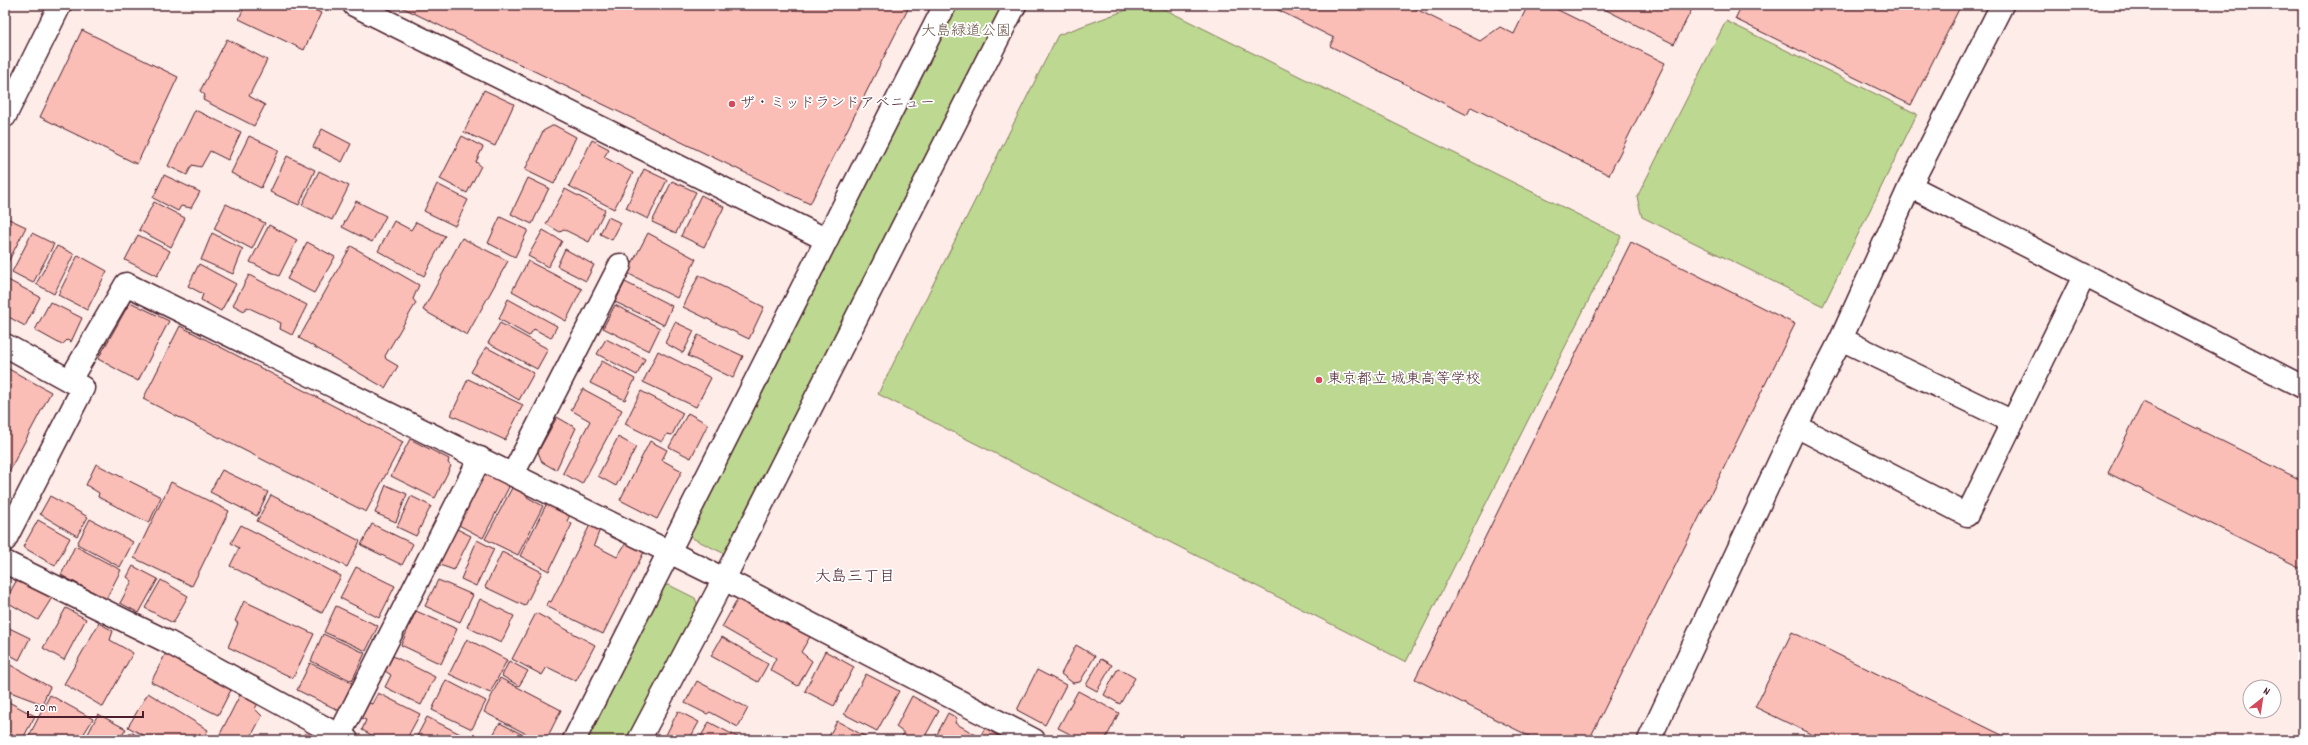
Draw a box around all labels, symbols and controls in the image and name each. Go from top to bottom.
park label: 大島緑道公園 [921,21,1011,43]
place label: ザ・ミッドランドアベニュー [740,93,935,115]
marker: ザ・ミッドランドアベニュー [727,99,737,109]
place label: 東京都立 城東高等学校 [1327,369,1480,391]
marker: 東京都立 城東高等学校 [1314,375,1324,385]
district label: 大島三丁目 [815,566,895,589]
north arrow [2242,679,2282,719]
text: N [2260,684,2273,701]
scale bar [28,693,143,719]
text: 20 m [34,700,57,717]

